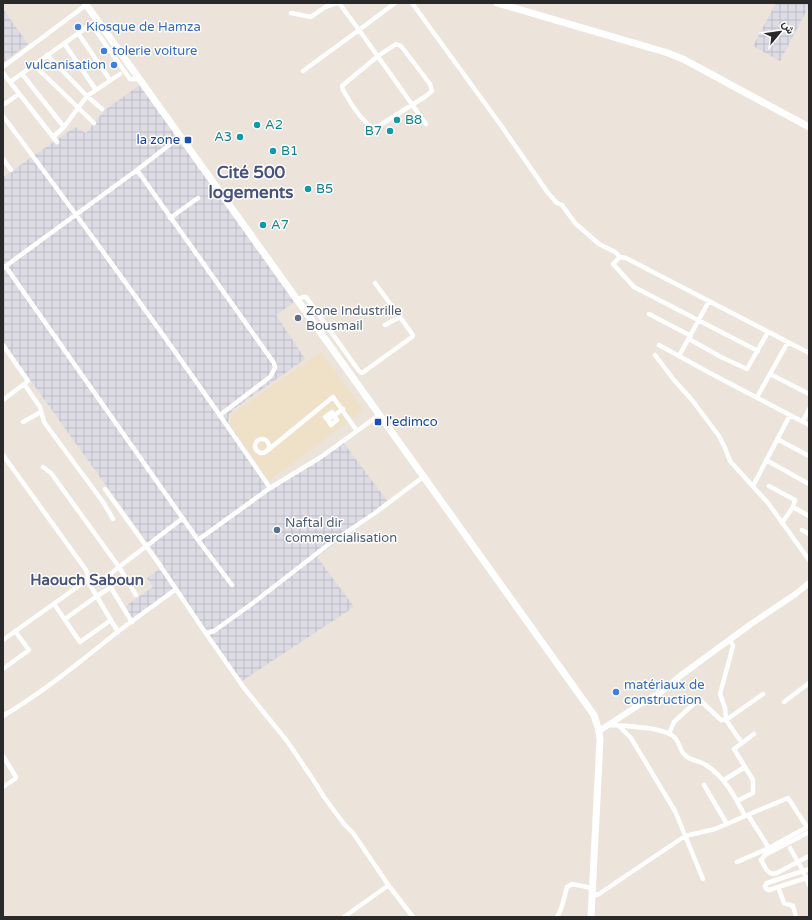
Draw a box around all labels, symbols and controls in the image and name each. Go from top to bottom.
north arrow [760,12,800,52]
text: ش [779,18,797,36]
place label: Kiosque de Hamza [86,19,201,35]
marker: Kiosque de Hamza [73,22,83,32]
place label: tolerie voiture [112,43,197,59]
marker: tolerie voiture [99,46,109,56]
place label: vulcanisation [25,57,106,73]
marker: vulcanisation [109,60,119,70]
place label: B8 [405,112,422,128]
marker: B8 [392,115,402,125]
place label: A2 [265,117,283,133]
marker: A2 [252,120,262,130]
place label: B7 [365,123,382,139]
marker: B7 [385,126,395,136]
place label: A3 [214,129,232,145]
place label: la zone [136,132,180,148]
marker: A3 [235,132,245,142]
marker: la zone [183,135,193,145]
place label: B1 [281,143,298,159]
marker: B1 [268,146,278,156]
district label: Cité 500 logements [209,162,293,203]
place label: B5 [316,181,333,197]
marker: B5 [303,184,313,194]
place label: A7 [271,217,289,233]
marker: A7 [258,220,268,230]
place label: Zone Industrille Bousmail [306,303,402,334]
marker: Zone Industrille Bousmail [293,313,303,323]
place label: l'edimco [386,414,438,430]
marker: l'edimco [373,417,383,427]
place label: Naftal dir commercialisation [285,515,397,546]
marker: Naftal dir commercialisation [272,525,282,535]
district label: Haouch Saboun [30,571,144,589]
place label: matériaux de construction [624,677,705,708]
marker: matériaux de construction [611,687,621,697]

